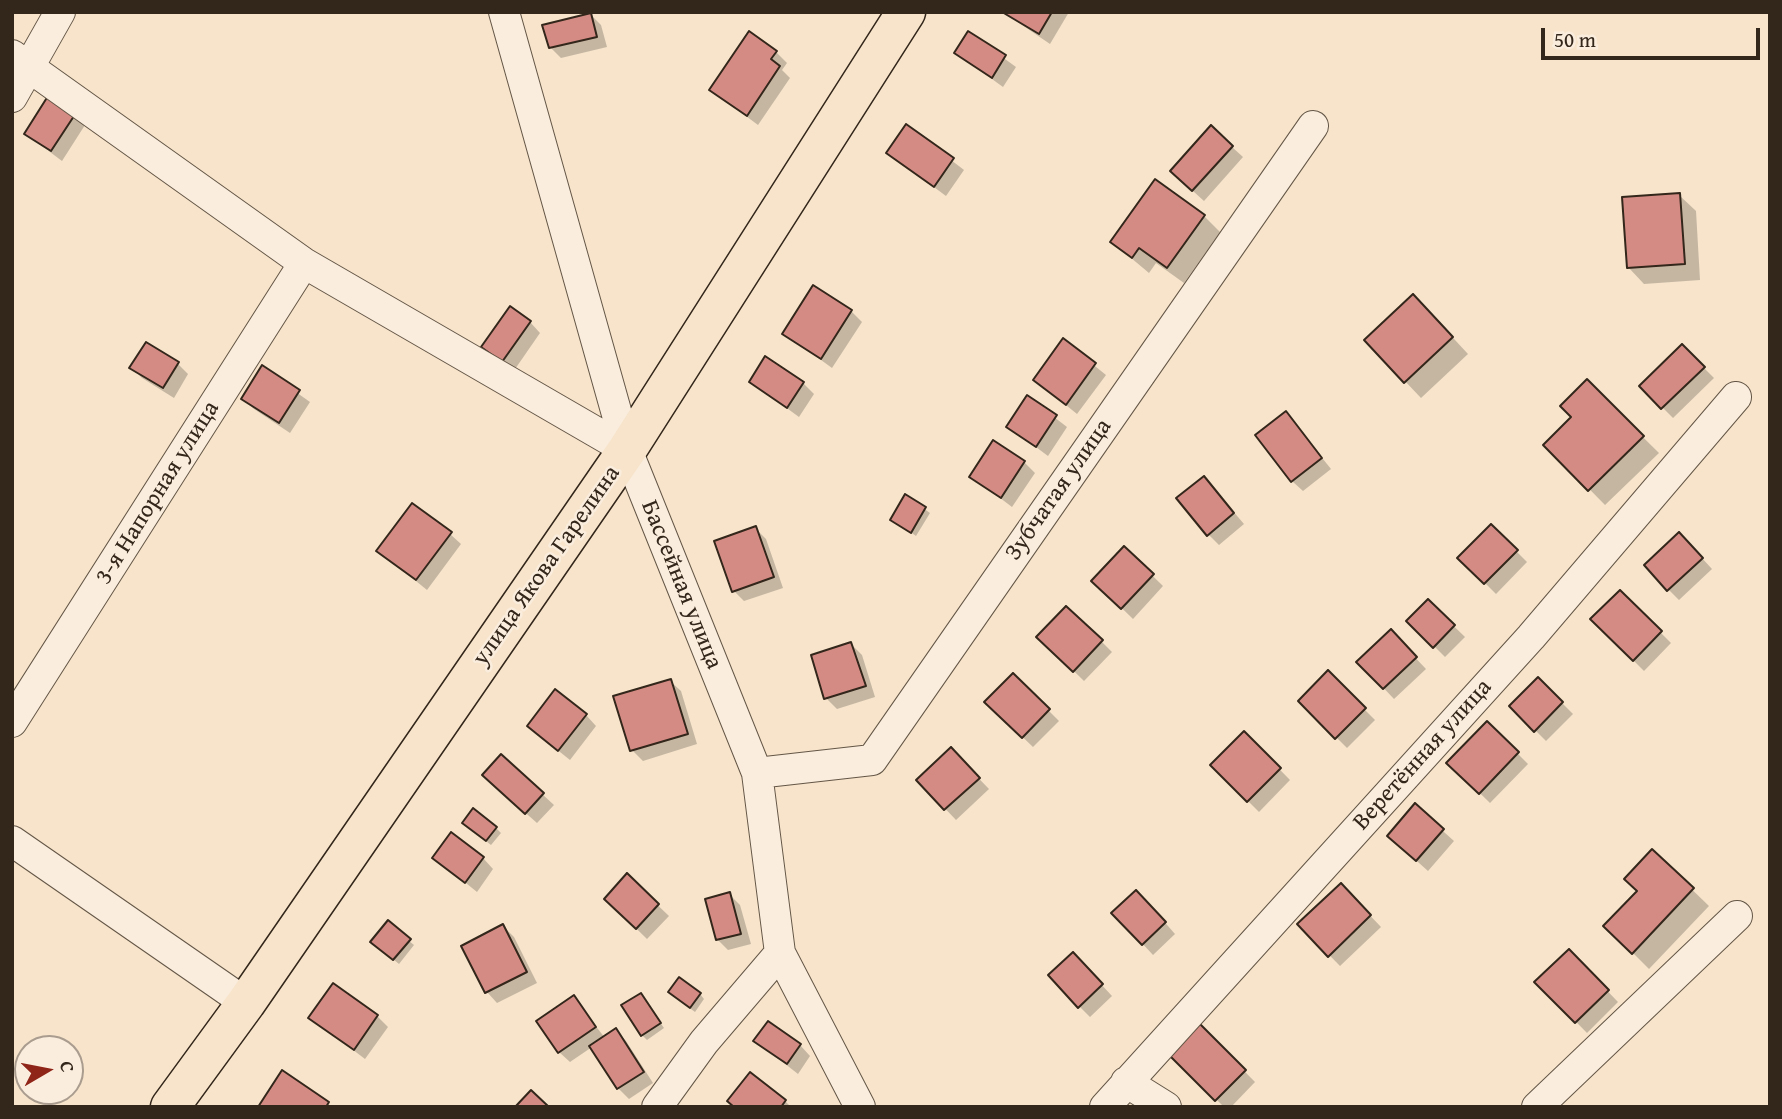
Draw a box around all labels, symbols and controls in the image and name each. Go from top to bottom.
scale bar [1544,14,1763,58]
text: 50 m [1554,24,1596,55]
street label: 3-я Напорная улица [90,396,226,590]
street label: Зубчатая улица [999,414,1119,566]
street label: улица Якова Гарелина [467,460,627,672]
street label: Бассейная улица [634,496,728,674]
street label: Веретённая улица [1348,673,1498,837]
north arrow [14,1035,84,1105]
text: С [53,1059,82,1074]

